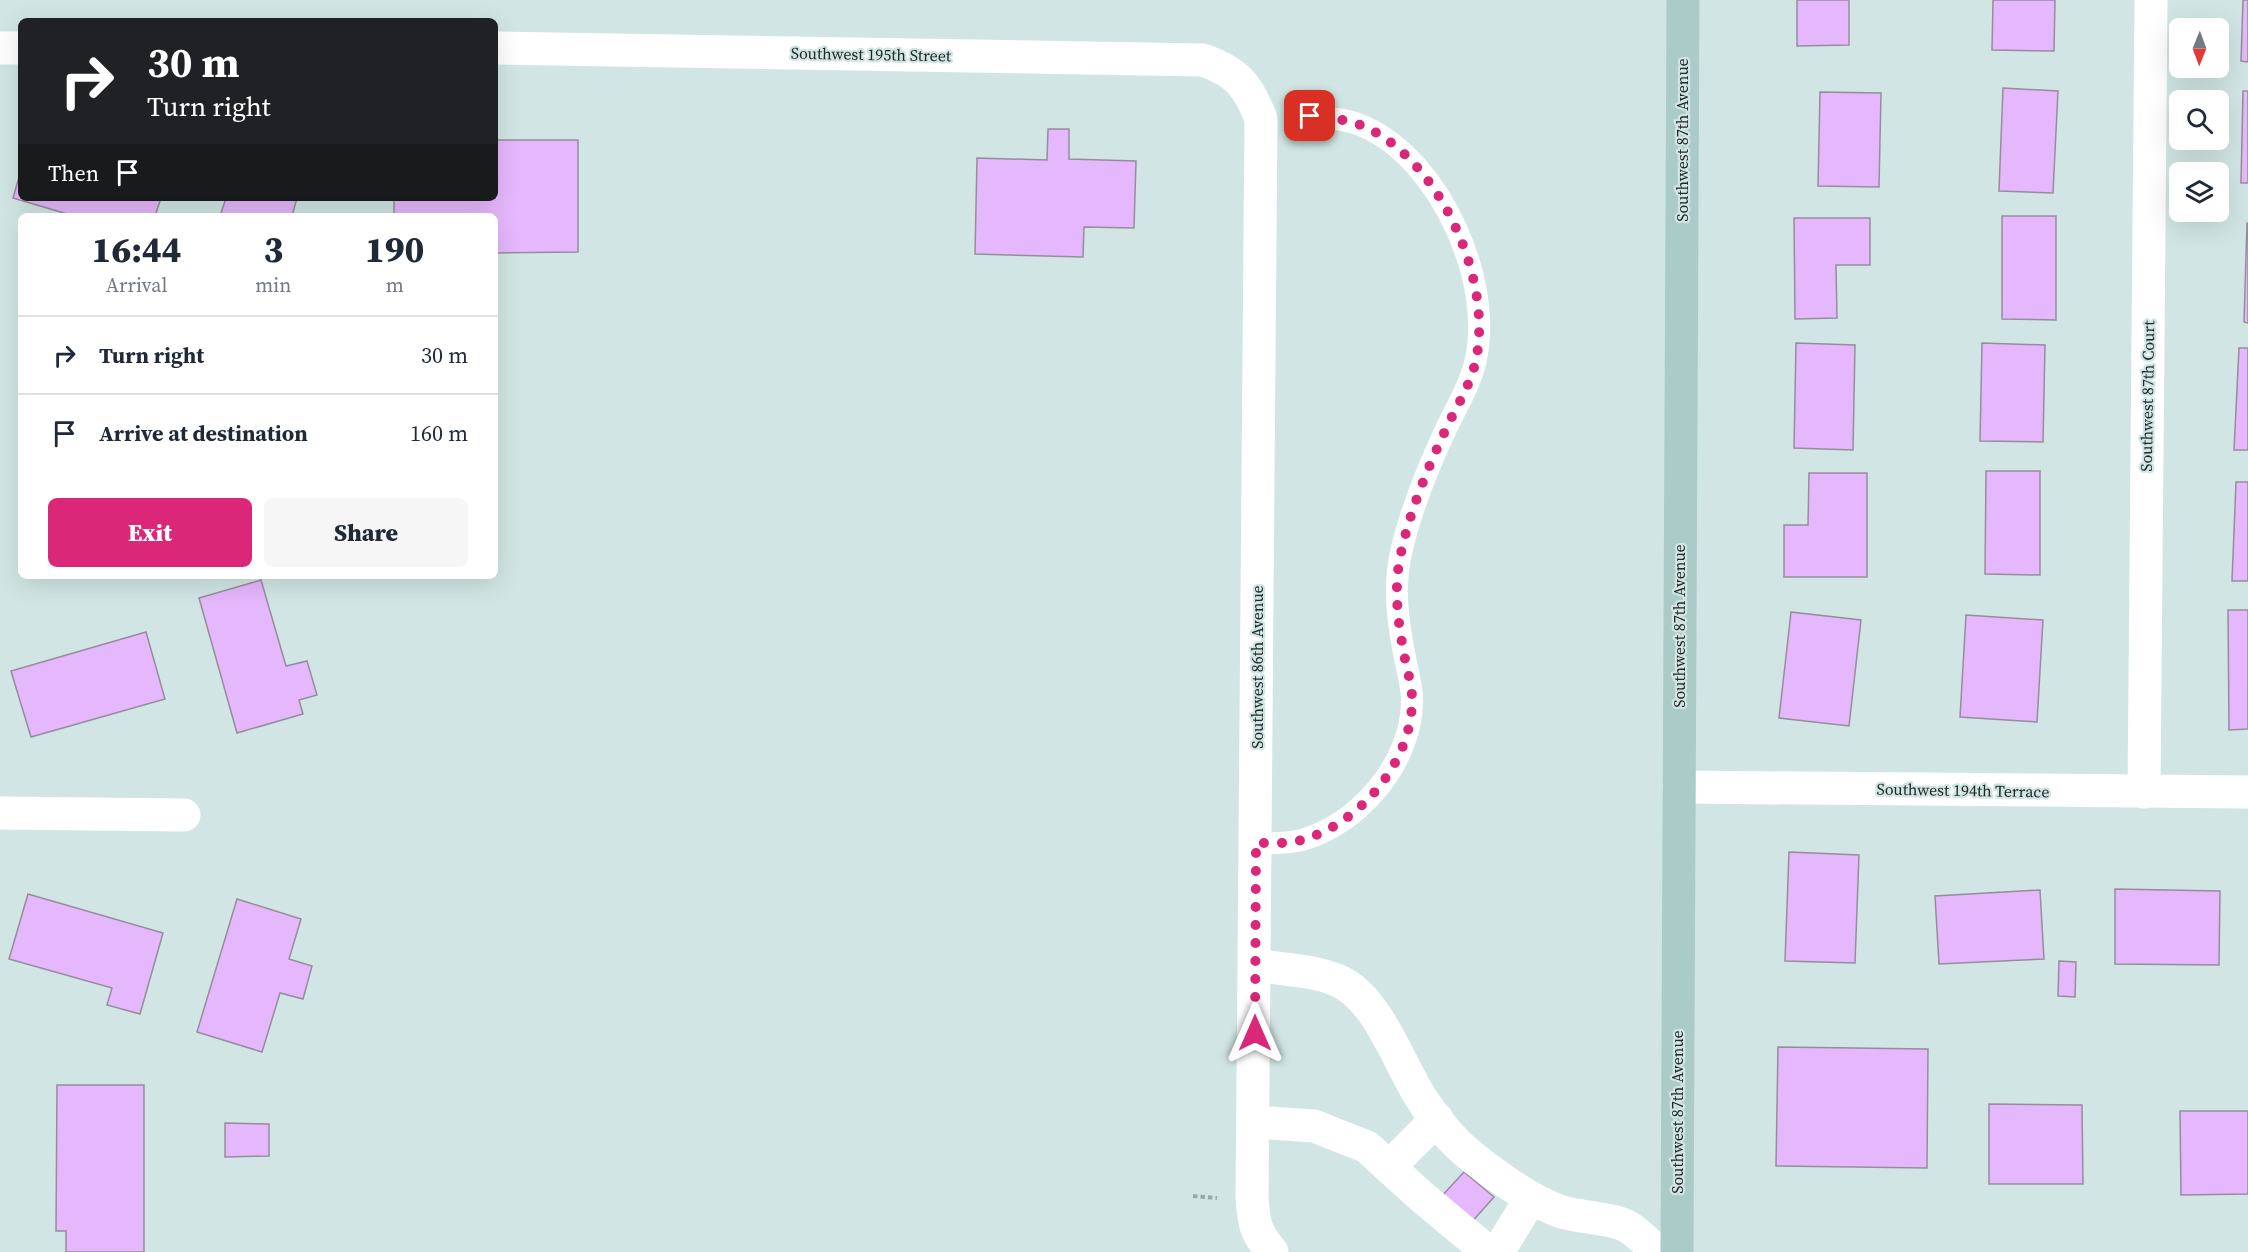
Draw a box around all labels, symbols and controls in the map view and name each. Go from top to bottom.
north arrow [2169,18,2229,78]
map controls [2169,18,2229,222]
text: 30 m [147,33,240,91]
icon: right [48,42,126,120]
street label: Southwest 195th Street [791,42,952,66]
street label: Southwest 87th Avenue [1671,58,1693,222]
text: Turn right [147,88,271,125]
pin [1284,90,1335,141]
button: search [2169,90,2229,150]
icon: arrive [1293,99,1326,132]
icon: arrive [111,156,144,189]
text: Then [48,158,99,188]
button: layers [2169,162,2229,222]
text: 16:44 [92,225,182,274]
text: 3 [263,225,283,274]
text: 190 [365,225,424,274]
text: Arrival [106,271,168,299]
text: min [255,271,291,299]
text: m [386,271,404,299]
street label: Southwest 87th Court [2135,319,2159,472]
icon: right [48,339,81,372]
text: Turn right [99,340,204,370]
text: 30 m [421,340,468,370]
icon: arrive [48,417,81,450]
text: Arrive at destination [99,418,308,448]
text: 160 m [410,418,468,448]
button: Exit [48,498,252,567]
button: Share [264,498,468,567]
street label: Southwest 87th Avenue [1668,544,1690,708]
street label: Southwest 86th Avenue [1246,585,1268,749]
street label: Southwest 194th Terrace [1876,777,2050,803]
position arrow [1223,1001,1287,1065]
street label: Southwest 87th Avenue [1666,1030,1688,1194]

